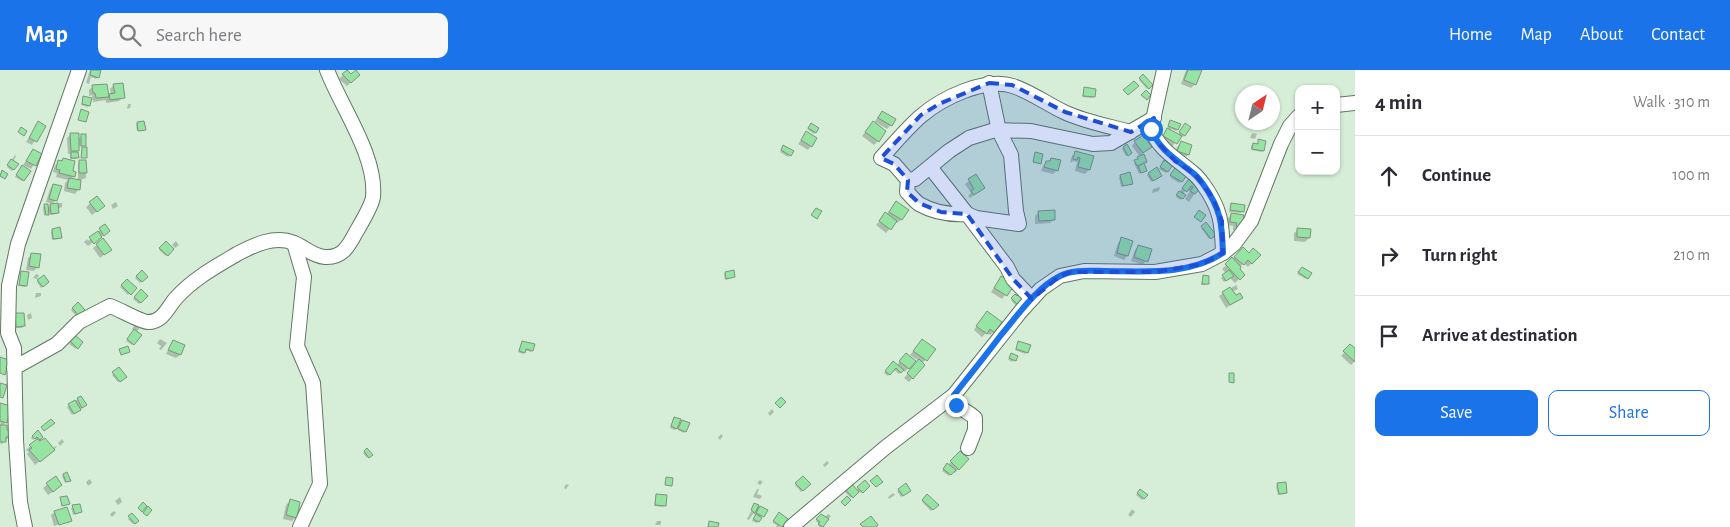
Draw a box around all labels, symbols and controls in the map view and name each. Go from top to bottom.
search box [98,13,448,58]
icon: search [116,21,144,49]
text: Map [25,23,68,47]
text: Search here [156,26,242,45]
text: Home [1449,26,1492,44]
text: Map [1520,26,1552,44]
text: About [1580,26,1623,44]
text: Contact [1651,26,1705,44]
north arrow [1235,85,1280,130]
map controls [1295,85,1340,175]
button: + [1295,85,1340,130]
text: 4 min [1375,92,1422,113]
text: Walk · 310 m [1633,94,1710,110]
route start [1140,118,1163,141]
button: − [1295,130,1340,175]
icon: ahead [1375,162,1403,190]
text: Continue [1422,166,1491,185]
text: 100 m [1672,167,1710,183]
icon: right [1375,242,1403,270]
text: Turn right [1422,246,1497,265]
text: 210 m [1673,247,1710,263]
icon: arrive [1375,322,1403,350]
text: Arrive at destination [1422,326,1578,345]
button: Save [1375,390,1538,436]
button: Share [1548,390,1710,436]
route end [945,394,968,417]

